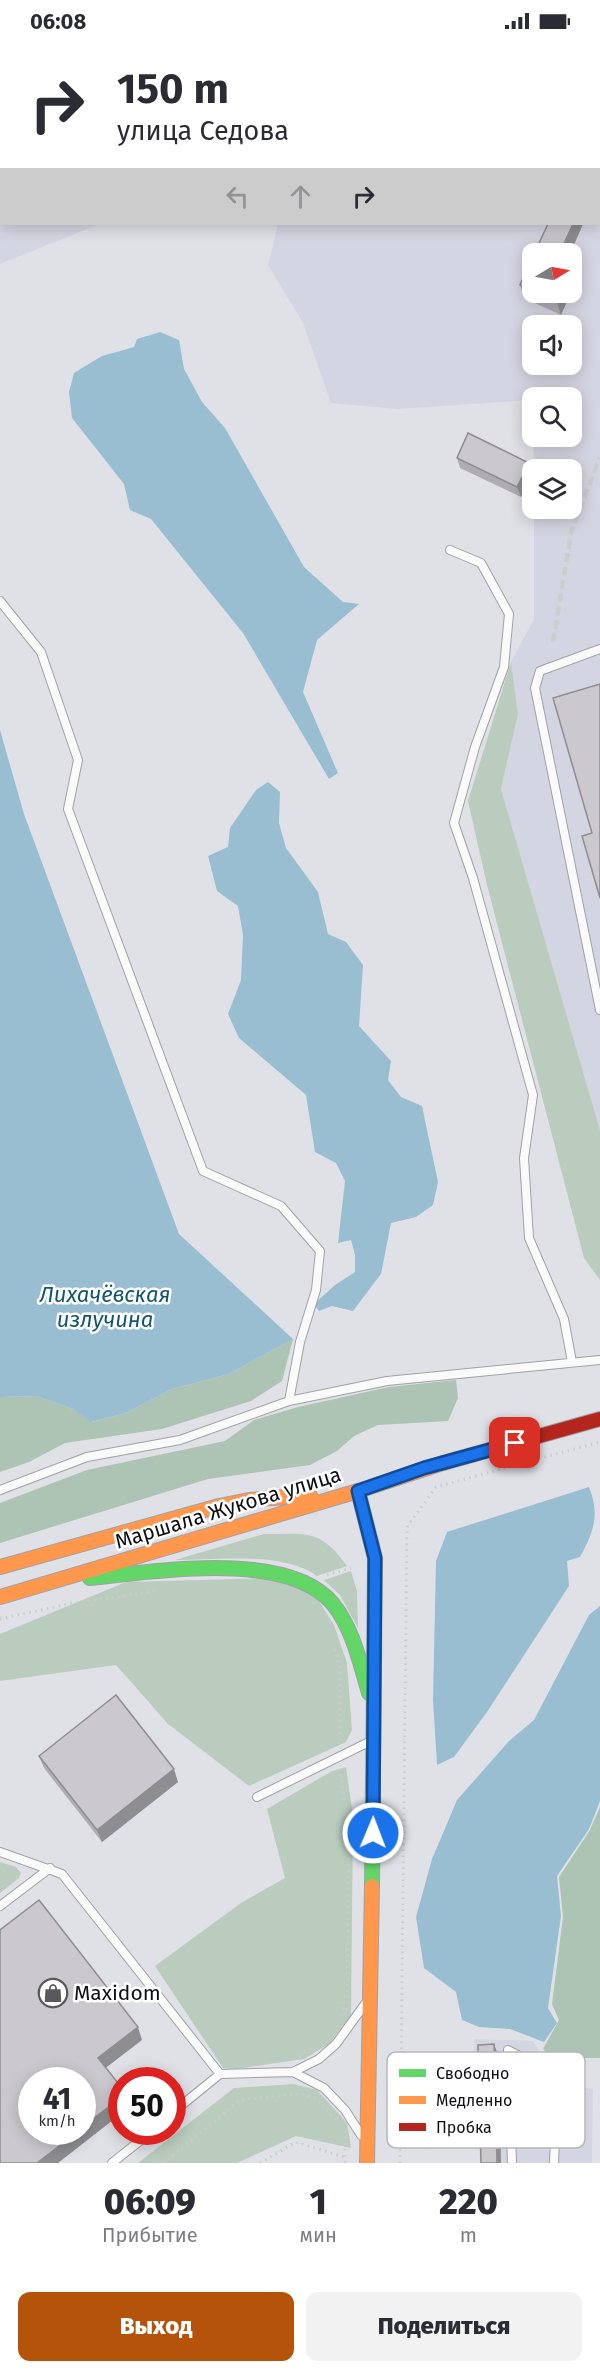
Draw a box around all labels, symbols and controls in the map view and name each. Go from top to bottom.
text: 06:08 [30,8,86,35]
text: 150 m [117,64,229,114]
icon: right [18,66,96,144]
text: улица Седова [117,115,289,147]
icon: left [221,180,254,213]
icon: ahead [284,180,317,213]
icon: right [347,180,380,213]
north arrow [522,243,582,303]
map controls [522,243,582,519]
button: sound [522,315,582,375]
button: search [522,387,582,447]
button: layers [522,459,582,519]
water label: Лихачёвская излучина [38,1281,171,1333]
pin [489,1417,540,1468]
icon: arrive [498,1426,531,1459]
street label: Маршала Жукова улица [112,1461,344,1555]
position arrow [341,1801,405,1865]
shop icon: Maxidom [37,1977,69,2009]
place label: Maxidom [74,1980,161,2006]
legend [387,2052,585,2148]
text: Свободно [436,2064,509,2083]
speed limit sign: 50 [108,2067,186,2145]
text: 41 [43,2081,71,2117]
text: Медленно [436,2091,512,2110]
text: km/h [38,2112,76,2130]
text: Пробка [436,2118,492,2137]
text: 06:09 [104,2180,196,2224]
text: 1 [310,2180,327,2224]
text: 220 [439,2180,498,2224]
text: Прибытие [102,2223,198,2247]
text: мин [300,2223,337,2247]
text: m [460,2223,477,2247]
button: Выход [18,2292,294,2361]
button: Поделиться [306,2292,582,2361]

